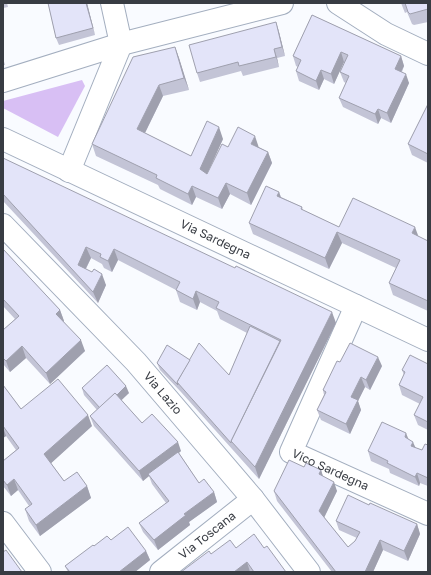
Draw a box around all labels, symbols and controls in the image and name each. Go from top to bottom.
street label: Via Sardegna [178,216,253,262]
street label: Via Lazio [141,369,185,417]
street label: Vico Sardegna [290,445,371,493]
street label: Via Toscana [175,508,238,562]

